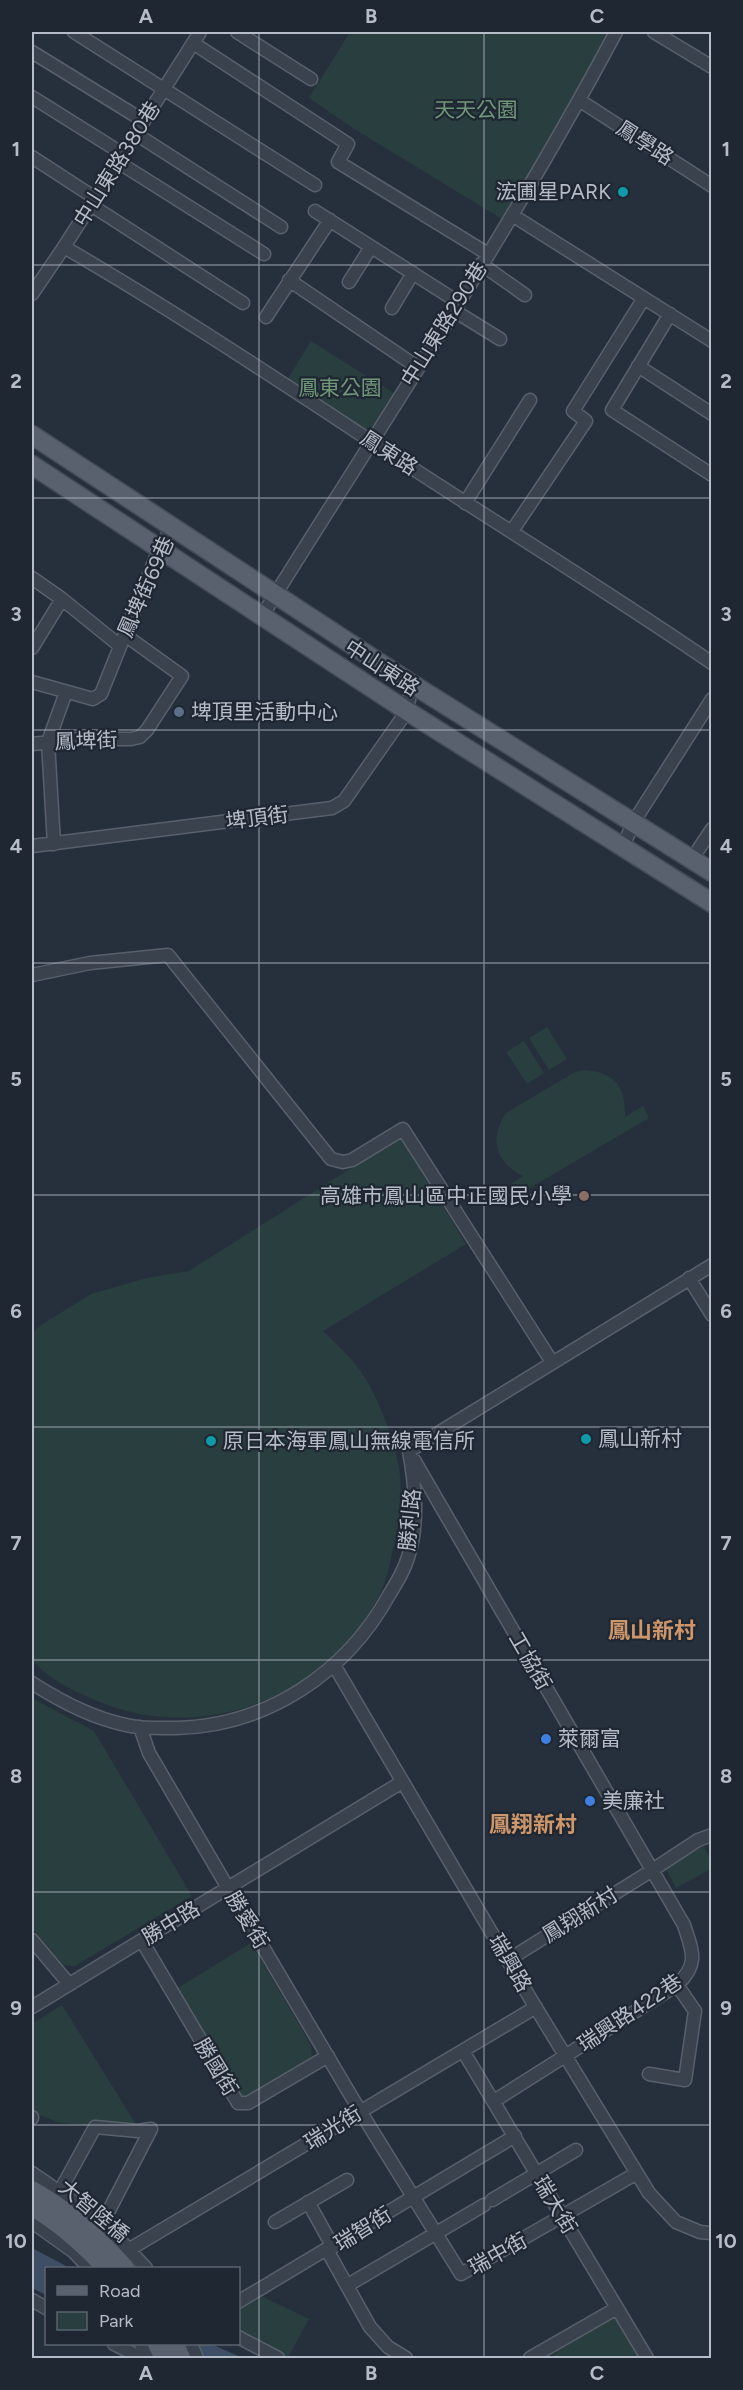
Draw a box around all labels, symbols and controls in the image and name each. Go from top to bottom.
text: A [139,4,154,28]
text: B [365,4,377,28]
text: C [590,4,604,28]
street label: 中山東路380巷 [68,97,165,231]
park label: 天天公園 [434,97,518,122]
street label: 鳳學路 [612,115,678,170]
text: 1 [12,137,20,161]
text: 1 [722,137,730,161]
place label: 浤圃星PARK [496,179,611,204]
marker: 浤圃星PARK [616,185,630,199]
street label: 中山東路290巷 [395,257,492,391]
text: 2 [10,369,22,393]
text: 2 [720,369,732,393]
park label: 鳳東公園 [298,375,382,400]
street label: 鳳東路 [356,425,422,480]
street label: 鳳埤街69巷 [112,532,179,641]
text: 3 [10,602,22,626]
text: 3 [720,602,732,626]
street label: 中山東路 [340,634,424,701]
place label: 埤頂里活動中心 [191,699,338,724]
marker: 埤頂里活動中心 [172,705,186,719]
street label: 鳳埤街 [54,727,118,754]
street label: 埤頂街 [224,801,290,834]
text: 4 [10,834,23,858]
text: 4 [720,834,733,858]
text: 5 [10,1067,22,1091]
text: 5 [720,1067,732,1091]
place label: 高雄市鳳山區中正國民小學 [320,1183,572,1208]
marker: 高雄市鳳山區中正國民小學 [577,1189,591,1203]
text: 6 [10,1299,22,1323]
text: 6 [720,1299,732,1323]
place label: 鳳山新村 [598,1426,682,1451]
place label: 原日本海軍鳳山無線電信所 [223,1428,475,1453]
marker: 鳳山新村 [579,1432,593,1446]
marker: 原日本海軍鳳山無線電信所 [204,1434,218,1448]
street label: 勝利路 [394,1487,425,1553]
text: 7 [10,1531,22,1555]
text: 7 [720,1531,732,1555]
district label: 鳳山新村 [608,1617,696,1644]
street label: 工協街 [504,1627,557,1694]
place label: 萊爾富 [558,1726,621,1751]
marker: 萊爾富 [539,1732,553,1746]
text: 8 [10,1764,22,1788]
text: 8 [720,1764,732,1788]
place label: 美廉社 [602,1788,665,1813]
marker: 美廉社 [583,1794,597,1808]
district label: 鳳翔新村 [489,1811,577,1838]
street label: 鳳翔新村 [537,1882,622,1947]
street label: 勝愛街 [220,1886,274,1953]
street label: 勝中路 [137,1896,204,1950]
street label: 瑞興路 [484,1929,537,1996]
street label: 瑞興路422巷 [573,1969,687,2057]
text: 9 [10,1996,22,2020]
text: 9 [720,1996,732,2020]
street label: 勝國街 [189,2033,243,2100]
street label: 瑞光街 [299,2100,366,2155]
street label: 瑞大街 [528,2171,582,2238]
street label: 大智陸橋 [54,2174,135,2247]
street label: 瑞智街 [329,2201,396,2256]
street label: 瑞中街 [464,2227,531,2280]
text: 10 [5,2229,27,2253]
text: 10 [715,2229,737,2253]
legend [45,2267,240,2345]
text: Road [99,2280,140,2302]
text: Park [99,2310,134,2332]
text: A [139,2361,154,2385]
text: B [365,2361,377,2385]
text: C [590,2361,604,2385]

